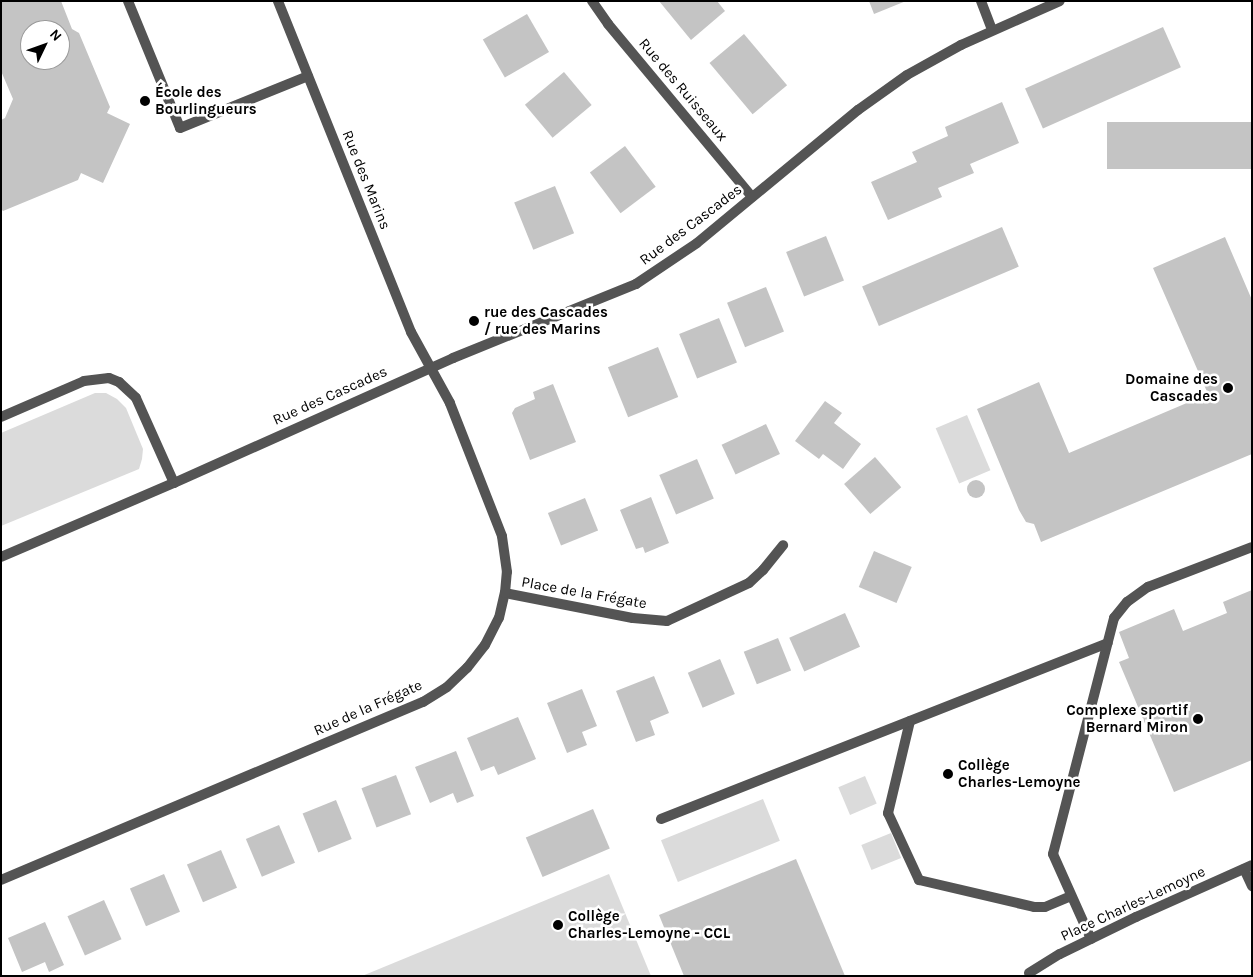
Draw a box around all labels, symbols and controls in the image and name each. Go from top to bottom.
north arrow [20,20,70,70]
text: N [46,26,65,45]
street label: Rue des Ruisseaux [635,35,731,145]
place label: École des Bourlingueurs [155,83,257,118]
marker: École des Bourlingueurs [139,95,151,107]
street label: Rue des Marins [338,128,394,232]
street label: Rue des Cascades [636,181,746,269]
place label: rue des Cascades / rue des Marins [484,303,608,338]
marker: rue des Cascades / rue des Marins [468,315,480,327]
street label: Rue des Cascades [270,363,390,429]
place label: Domaine des Cascades [1125,370,1218,405]
marker: Domaine des Cascades [1222,382,1234,394]
street label: Place de la Frégate [520,573,648,613]
street label: Rue de la Frégate [311,676,425,740]
place label: Complexe sportif Bernard Miron [1066,701,1188,736]
marker: Complexe sportif Bernard Miron [1192,713,1204,725]
place label: Collège Charles-Lemoyne [958,756,1080,791]
marker: Collège Charles-Lemoyne [942,768,954,780]
street label: Place Charles-Lemoyne [1058,863,1208,945]
place label: Collège Charles-Lemoyne - CCL [568,907,730,942]
marker: Collège Charles-Lemoyne - CCL [552,919,564,931]

